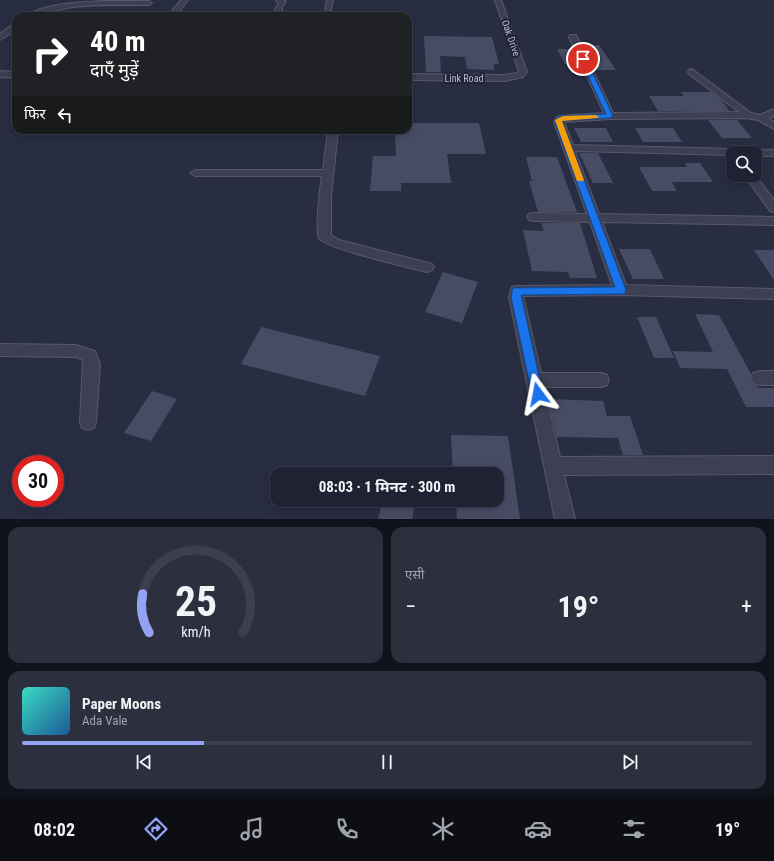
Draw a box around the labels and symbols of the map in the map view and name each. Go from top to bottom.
street label: Oak Drive [500,18,522,58]
pin [566,42,600,76]
street label: Link Road [445,73,483,84]
position arrow [517,373,559,415]
speed limit sign: 30 [12,455,64,507]

